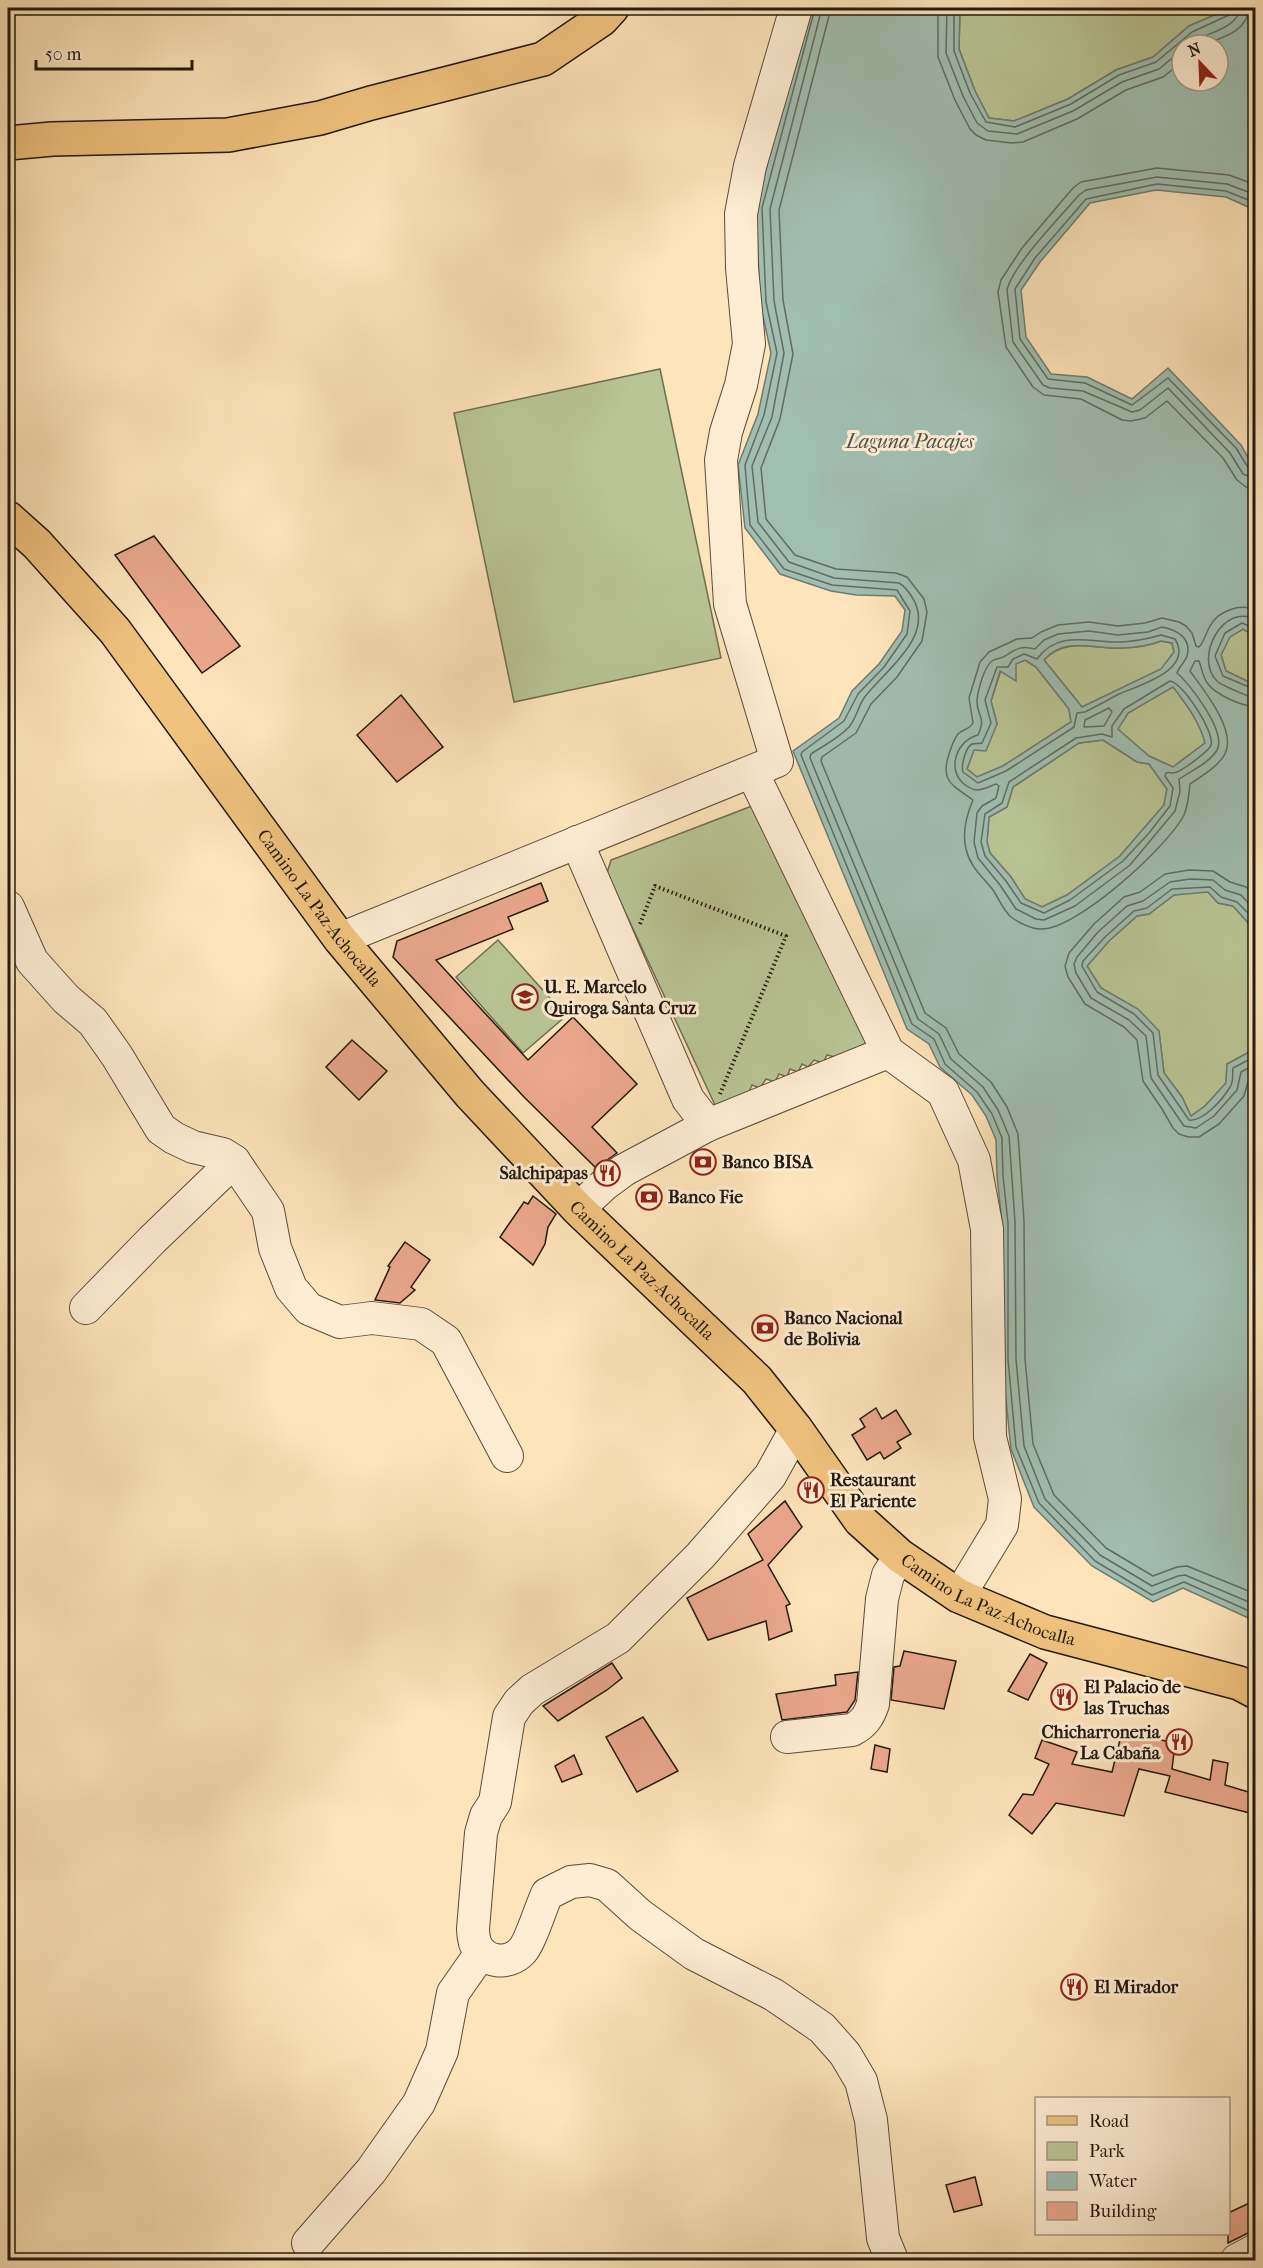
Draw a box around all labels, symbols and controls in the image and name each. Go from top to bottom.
scale bar [36,33,192,71]
north arrow [1170,33,1230,93]
text: N [1185,38,1204,61]
text: 50 m [45,44,82,65]
water label: Laguna Pacajes [844,430,975,453]
street label: Camino La Paz-Achocalla [253,825,386,991]
place label: U. E. Marcelo Quiroga Santa Cruz [543,977,696,1019]
school or university icon: U. E. Marcelo Quiroga Santa Cruz [510,982,540,1012]
bank icon: Banco BISA [688,1147,718,1177]
place label: Banco BISA [722,1152,814,1173]
restaurant icon: Salchipapas [592,1158,622,1188]
place label: Salchipapas [499,1163,588,1184]
bank icon: Banco Fie [634,1182,664,1212]
place label: Banco Fie [668,1187,743,1208]
street label: Camino La Paz-Achocalla [565,1196,719,1345]
place label: Banco Nacional de Bolivia [784,1308,904,1350]
bank icon: Banco Nacional de Bolivia [750,1313,780,1343]
place label: Restaurant El Pariente [830,1470,917,1512]
restaurant icon: Restaurant El Pariente [796,1475,826,1505]
street label: Camino La Paz-Achocalla [897,1549,1078,1650]
place label: El Palacio de las Truchas [1083,1677,1181,1719]
restaurant icon: El Palacio de las Truchas [1049,1682,1079,1712]
place label: Chicharroneria La Cabaña [1042,1722,1161,1764]
restaurant icon: Chicharroneria La Cabaña [1164,1727,1194,1757]
restaurant icon: El Mirador [1059,1972,1089,2002]
place label: El Mirador [1094,1977,1178,1998]
legend [1035,2097,1230,2235]
text: Road [1089,2111,1129,2132]
text: Park [1089,2141,1126,2162]
text: Water [1088,2171,1137,2192]
text: Building [1089,2201,1157,2222]

